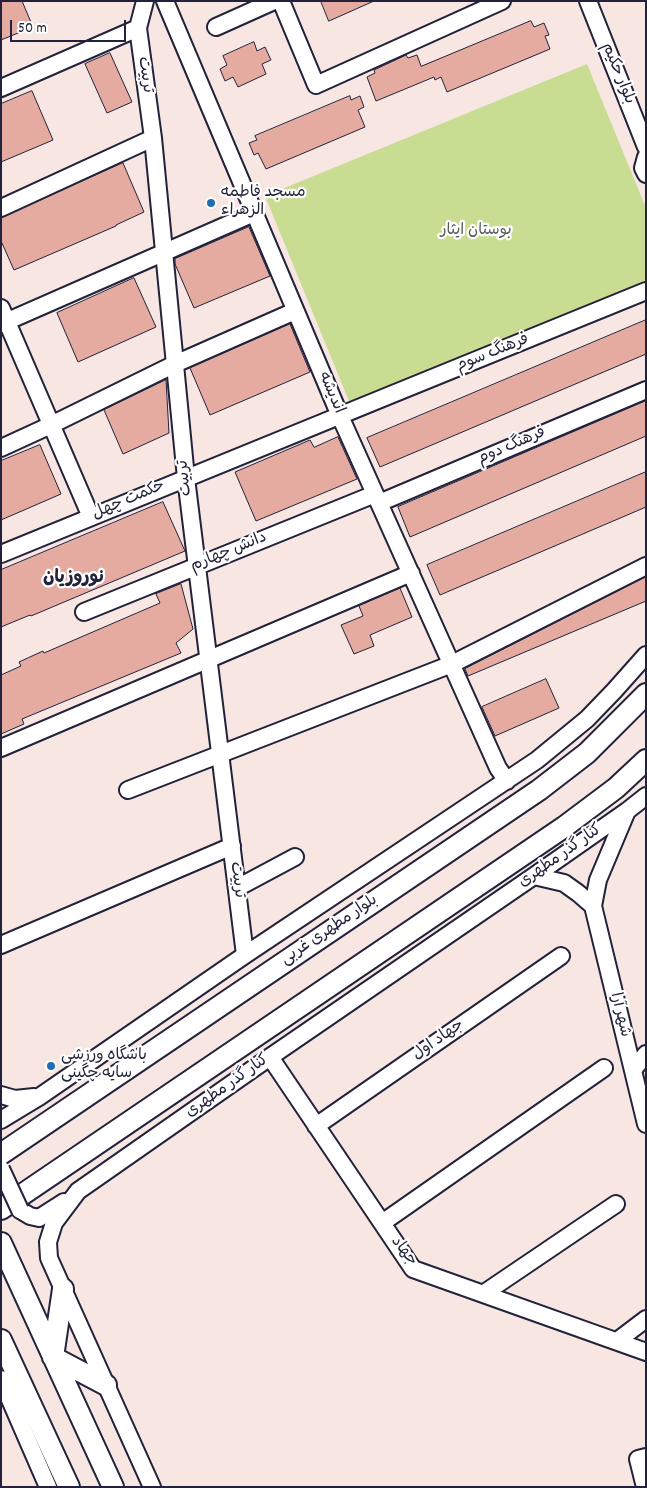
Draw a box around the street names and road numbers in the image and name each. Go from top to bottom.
street label: بلوار حکیم [596,41,638,107]
street label: تربیت [132,56,156,94]
street label: فرهنگ سوم [454,331,532,377]
street label: اندیشه [313,369,347,417]
street label: فرهنگ دوم [475,424,549,470]
street label: تربیت [175,459,197,497]
street label: حکمت چهل [90,477,168,525]
street label: دانش چهارم [188,529,270,577]
street label: کنار گذر مطهری [516,821,606,893]
street label: تربیت [224,861,248,899]
street label: بلوار مطهری غربی [278,892,382,970]
street label: شهر آرا [604,991,634,1039]
street label: جهاد اول [410,1016,468,1066]
street label: کنار گذر مطهری [183,1051,273,1123]
street label: جهاد [385,1233,421,1271]

